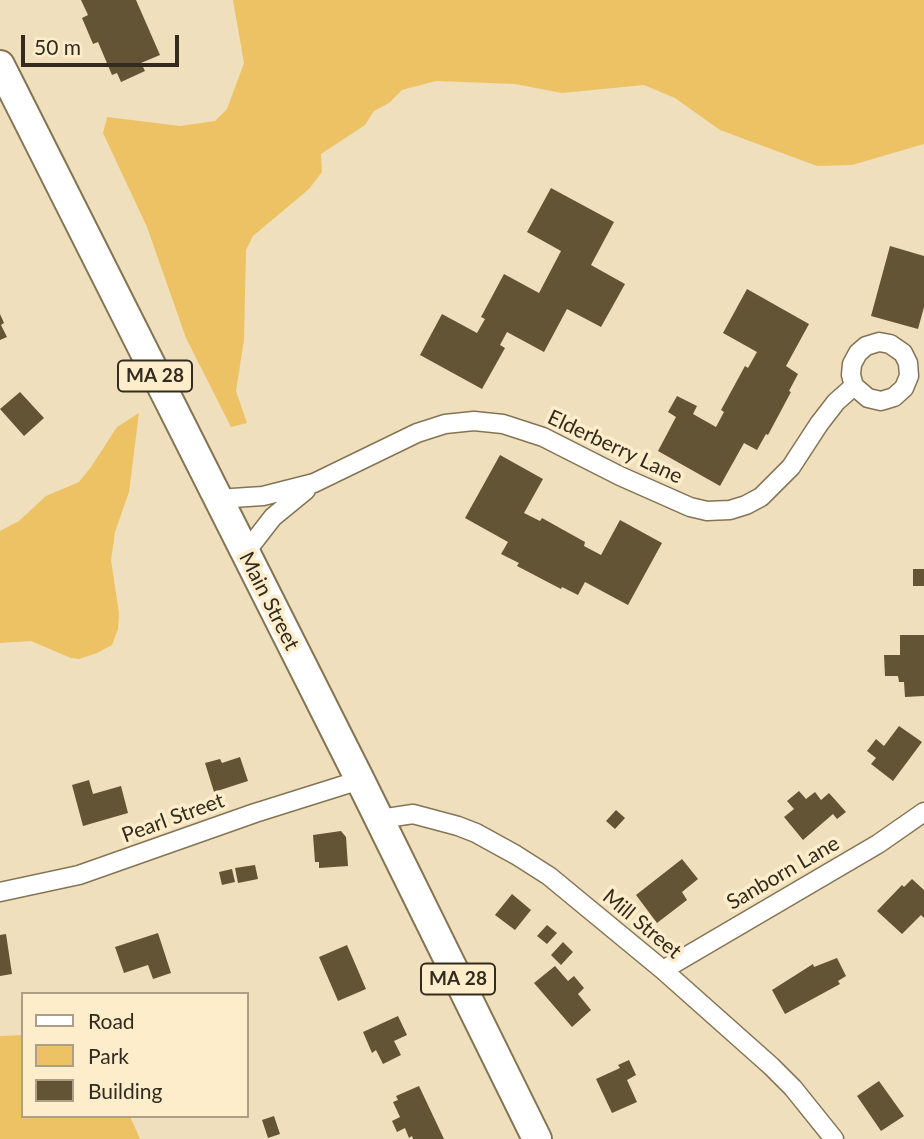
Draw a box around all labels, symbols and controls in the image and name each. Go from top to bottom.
scale bar [24,21,182,65]
text: 50 m [34,34,81,59]
road number: MA 28 [118,360,192,392]
street label: Elderberry Lane [544,405,686,489]
street label: Main Street [233,548,305,654]
street label: Pearl Street [118,788,228,848]
street label: Sanborn Lane [722,831,844,915]
street label: Mill Street [598,884,686,964]
road number: MA 28 [421,964,495,995]
legend [21,992,248,1118]
text: Road [88,1008,135,1033]
text: Park [88,1043,129,1068]
text: Building [88,1078,163,1103]

